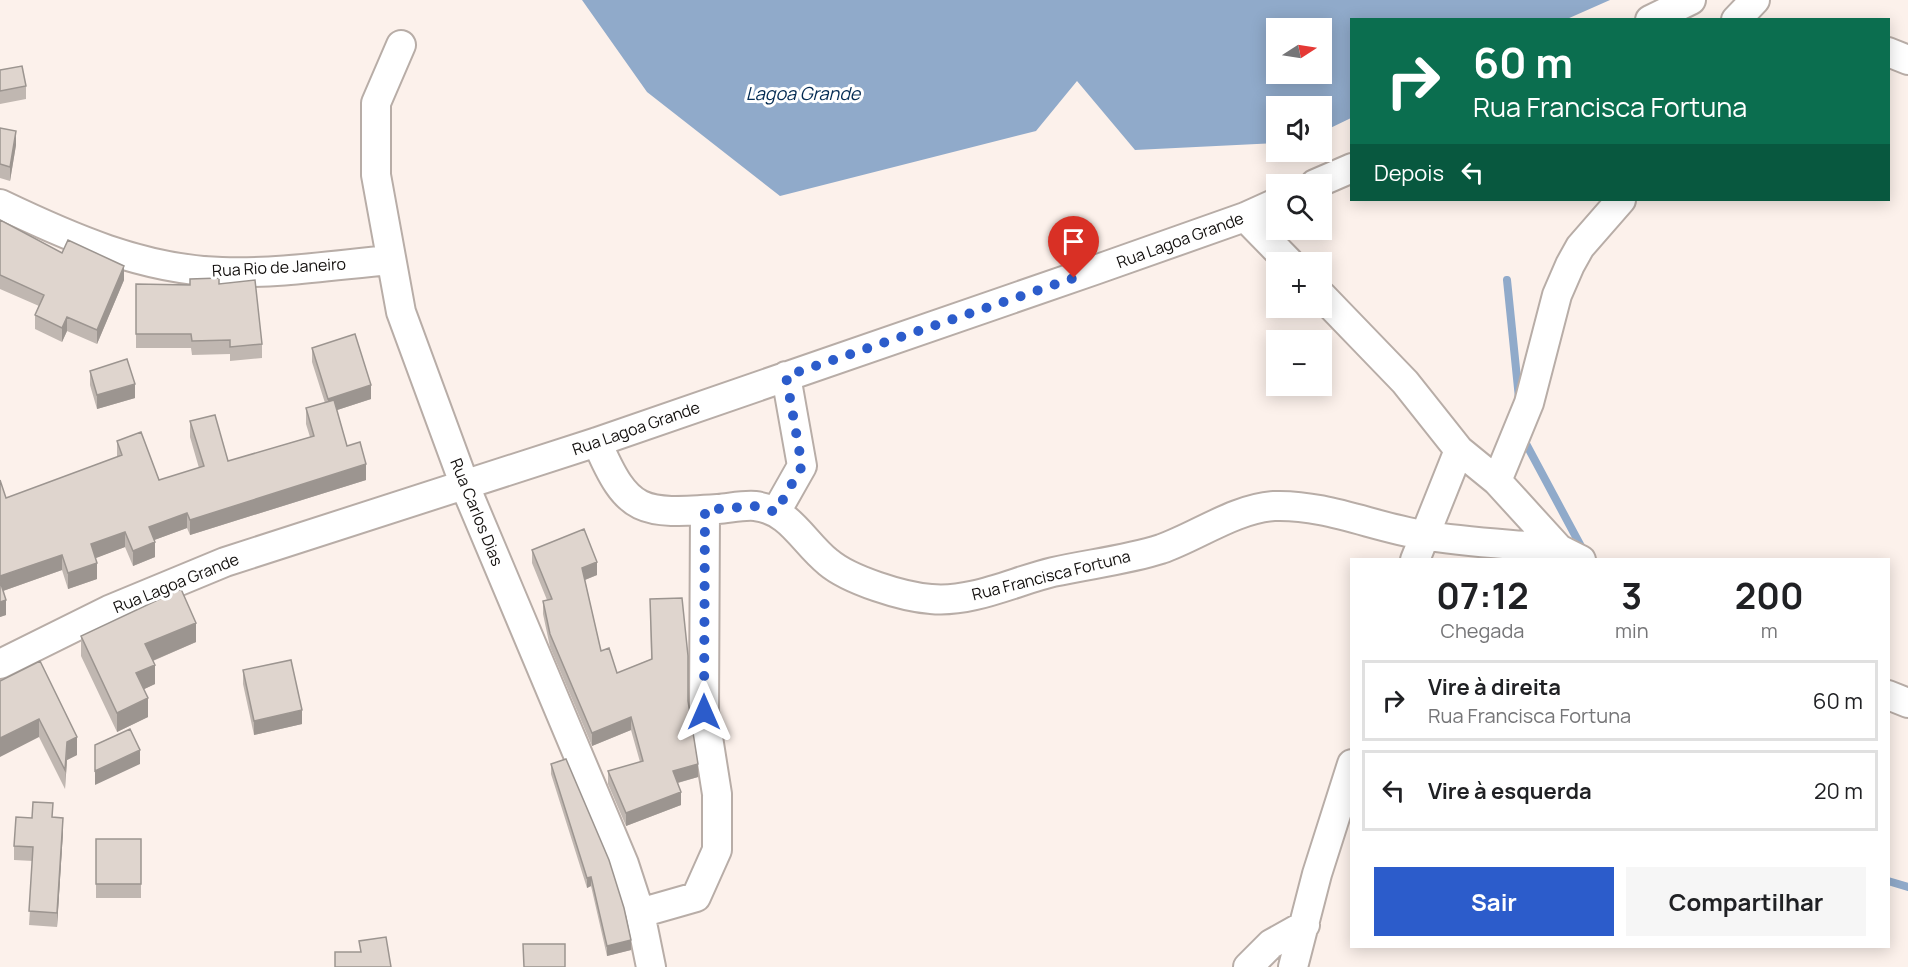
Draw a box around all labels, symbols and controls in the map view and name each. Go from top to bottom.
north arrow [1266,18,1332,84]
map controls [1266,18,1332,396]
text: 60 m [1473,33,1573,91]
icon: right [1374,42,1452,120]
water label: Lagoa Grande [746,81,862,105]
text: Rua Francisca Fortuna [1473,88,1747,125]
button: sound [1266,96,1332,162]
icon: left [1456,156,1489,189]
text: Depois [1374,158,1444,188]
button: search [1266,174,1332,240]
street label: Rua Lagoa Grande [1113,207,1247,273]
pin [1048,216,1099,278]
icon: arrive [1057,225,1090,258]
button: + [1266,252,1332,318]
street label: Rua Rio de Janeiro [211,253,347,281]
button: − [1266,330,1332,396]
street label: Rua Lagoa Grande [569,396,703,460]
street label: Rua Carlos Dias [445,455,509,569]
street label: Rua Francisca Fortuna [969,545,1133,605]
street label: Rua Lagoa Grande [110,548,242,618]
text: 07:12 [1436,571,1529,620]
text: 3 [1621,571,1642,620]
text: 200 [1735,571,1804,620]
text: Chegada [1441,617,1524,644]
text: min [1615,617,1649,644]
text: m [1761,617,1778,644]
text: Vire à direita [1428,672,1561,702]
position arrow [672,680,736,744]
icon: right [1377,684,1410,717]
text: 60 m [1813,686,1863,716]
text: Rua Francisca Fortuna [1428,702,1631,729]
icon: left [1377,774,1410,807]
text: Vire à esquerda [1428,776,1592,806]
text: 20 m [1814,776,1863,806]
button: Sair [1374,867,1614,936]
button: Compartilhar [1626,867,1866,936]

